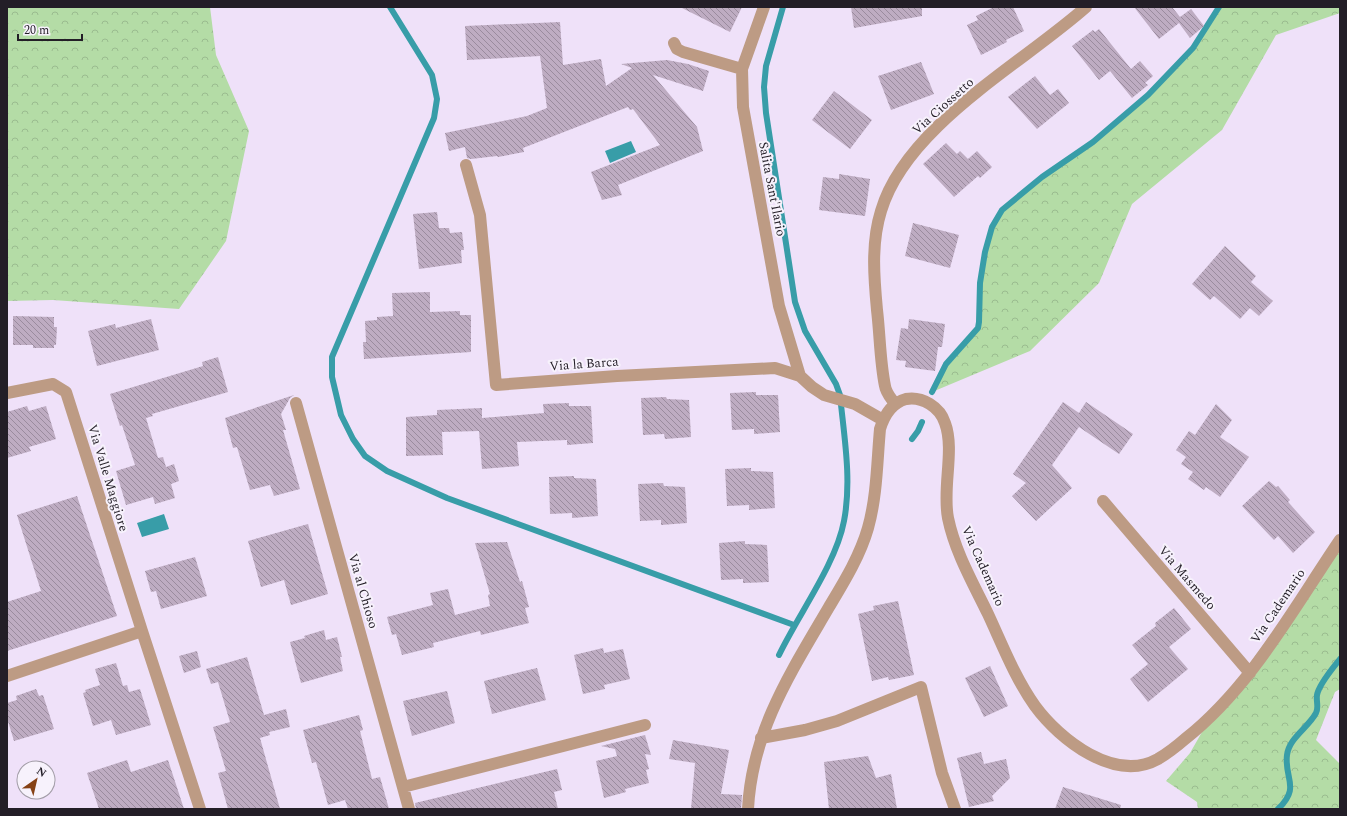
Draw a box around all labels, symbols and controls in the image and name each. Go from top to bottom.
scale bar [18,16,82,42]
text: 20 m [24,21,49,40]
street label: Via Ciossetto [908,73,978,139]
street label: Salita Sant'Ilario [753,140,791,238]
street label: Via la Barca [549,352,620,376]
street label: Via Valle Maggiore [82,422,134,534]
street label: Via Cademario [956,522,1010,610]
street label: Via Masmedo [1153,541,1221,615]
street label: Via al Chioso [343,551,383,631]
street label: Via Cademario [1246,565,1310,647]
north arrow [16,760,56,800]
text: N [33,763,50,782]

